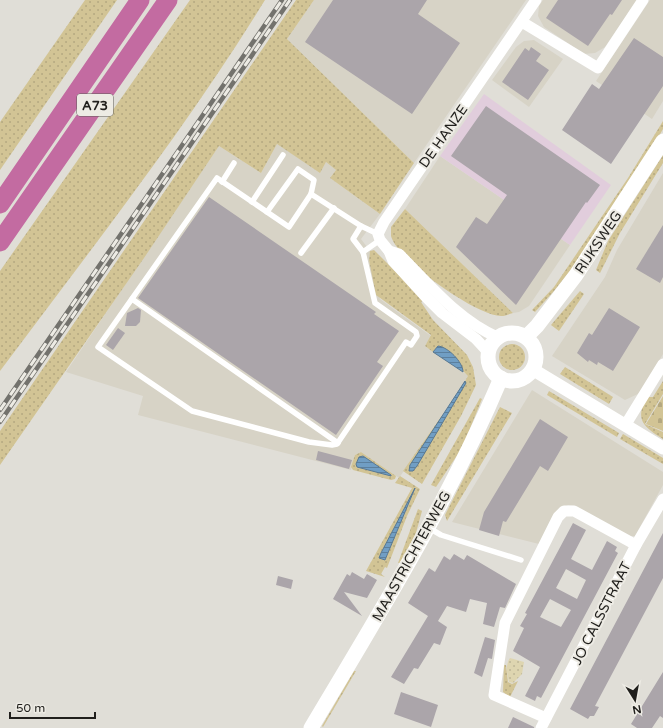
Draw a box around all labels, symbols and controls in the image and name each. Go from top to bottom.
road number: A73 [77,94,113,116]
street label: DE HANZE [415,101,471,171]
street label: RIJKSWEG [571,208,626,277]
street label: MAASTRICHTERWEG [369,488,454,624]
street label: JO CALSSTRAAT [568,558,635,668]
north arrow [615,680,655,720]
scale bar [10,694,95,720]
text: 50 m [16,701,45,715]
text: N [631,702,642,717]

